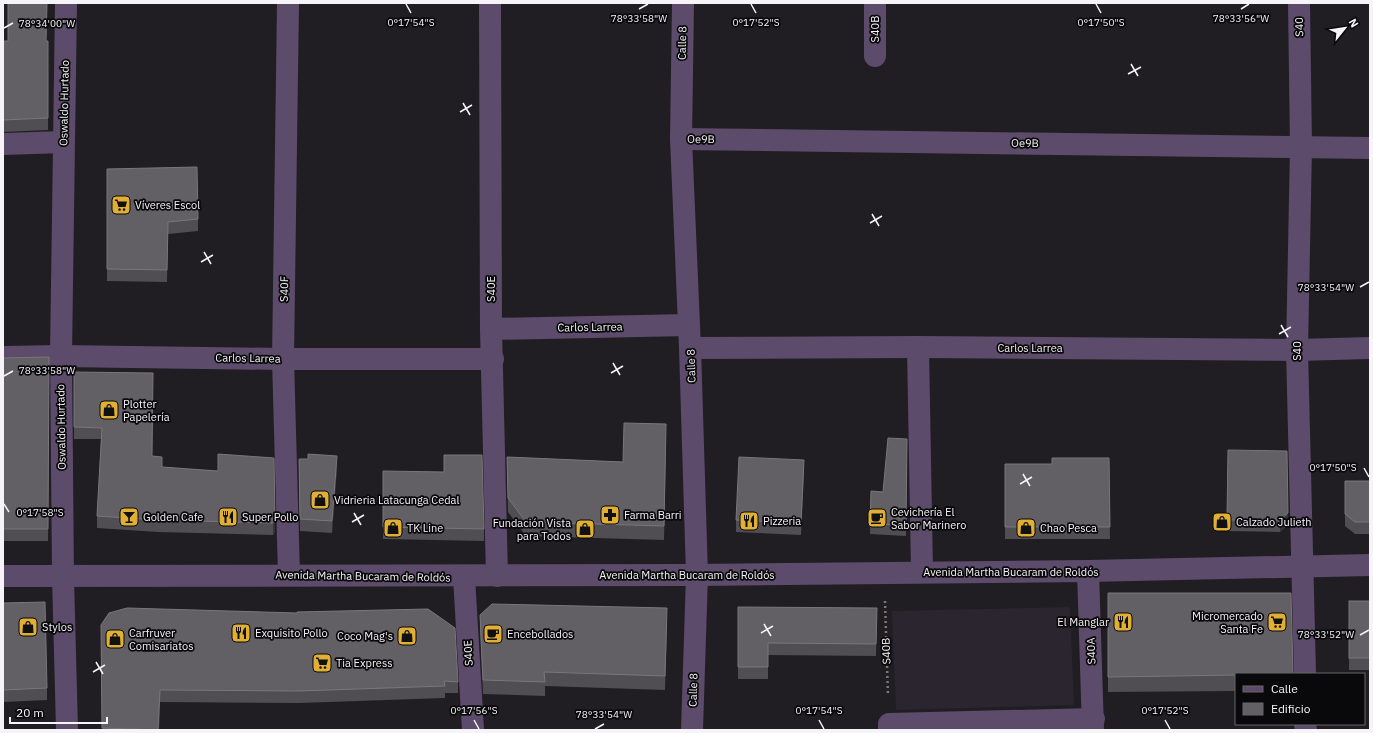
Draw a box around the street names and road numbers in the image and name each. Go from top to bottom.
street label: S40B [868,16,882,42]
street label: S40 [1292,17,1306,37]
street label: Calle 8 [675,26,689,60]
street label: Oswaldo Hurtado [56,60,72,146]
street label: Oe9B [687,132,715,146]
street label: Oe9B [1011,136,1039,150]
street label: S40F [277,276,291,302]
street label: S40E [484,276,498,302]
street label: Carlos Larrea [557,319,623,335]
street label: Carlos Larrea [997,341,1063,355]
street label: S40 [1290,341,1304,361]
street label: Calle 8 [683,349,699,383]
street label: Carlos Larrea [215,350,281,366]
street label: Oswaldo Hurtado [53,384,69,470]
street label: Avenida Martha Bucaram de Roldós [923,565,1099,579]
street label: Avenida Martha Bucaram de Roldós [275,567,451,585]
street label: Avenida Martha Bucaram de Roldós [599,568,775,582]
street label: S40B [879,637,893,665]
street label: S40A [1084,637,1098,665]
street label: S40E [460,640,476,666]
street label: Calle 8 [685,673,701,707]

